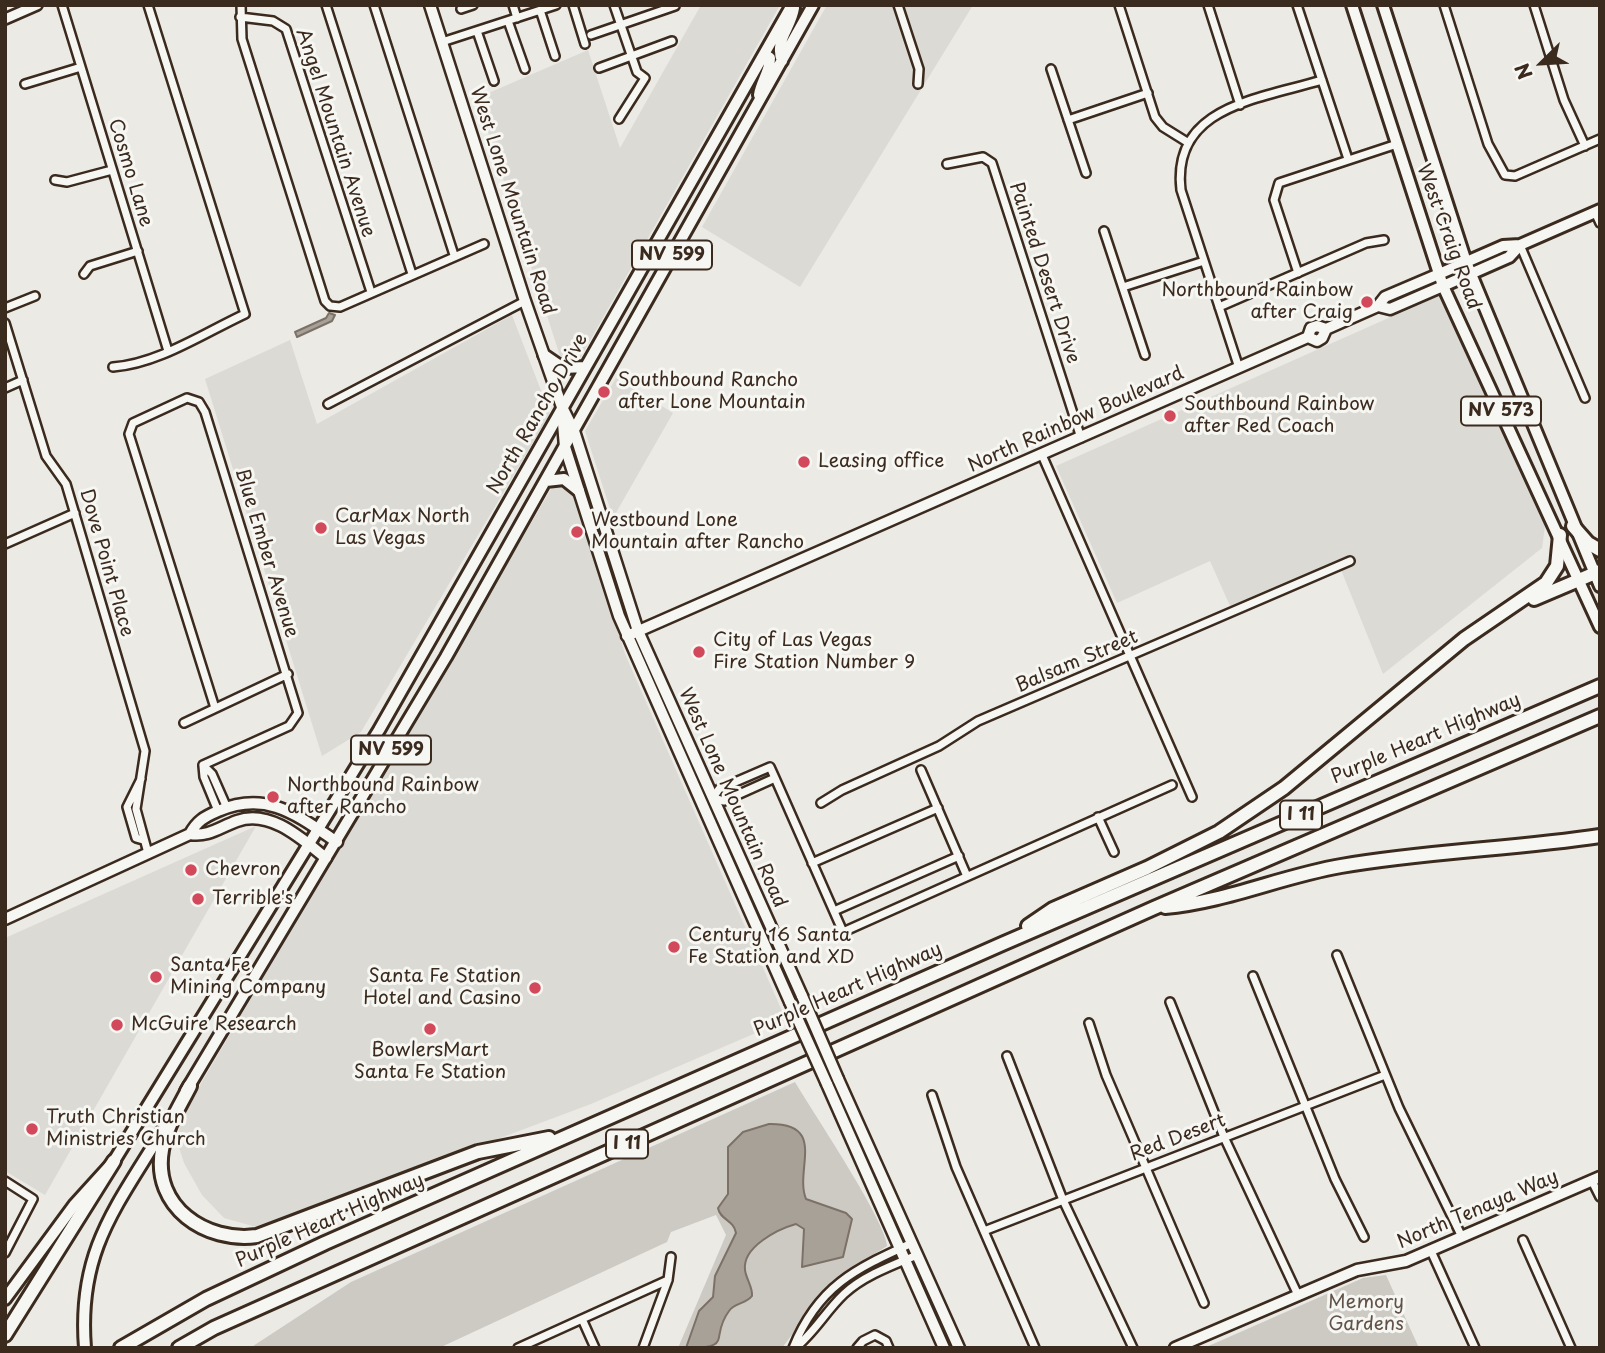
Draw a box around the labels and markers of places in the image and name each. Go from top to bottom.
place label: Northbound Rainbow after Craig [1161,280,1353,324]
marker: Northbound Rainbow after Craig [1359,294,1375,310]
place label: Southbound Rancho after Lone Mountain [618,370,806,414]
marker: Southbound Rancho after Lone Mountain [596,384,612,400]
place label: Southbound Rainbow after Red Coach [1184,394,1374,438]
marker: Southbound Rainbow after Red Coach [1162,408,1178,424]
place label: Leasing office [818,451,944,473]
marker: Leasing office [796,454,812,470]
place label: CarMax North Las Vegas [335,506,470,550]
place label: Westbound Lone Mountain after Rancho [591,510,804,554]
marker: CarMax North Las Vegas [313,520,329,536]
marker: Westbound Lone Mountain after Rancho [569,524,585,540]
place label: City of Las Vegas Fire Station Number 9 [713,630,915,674]
marker: City of Las Vegas Fire Station Number 9 [691,644,707,660]
place label: Northbound Rainbow after Rancho [287,775,479,819]
marker: Northbound Rainbow after Rancho [265,789,281,805]
place label: Chevron [205,859,281,881]
marker: Chevron [183,862,199,878]
place label: Terrible's [212,888,293,910]
marker: Terrible's [190,891,206,907]
place label: Century 16 Santa Fe Station and XD [688,925,854,969]
marker: Century 16 Santa Fe Station and XD [666,939,682,955]
place label: Santa Fe Mining Company [170,955,326,999]
place label: Santa Fe Station Hotel and Casino [363,966,521,1010]
marker: Santa Fe Mining Company [148,969,164,985]
marker: Santa Fe Station Hotel and Casino [527,980,543,996]
place label: McGuire Research [131,1014,297,1036]
marker: McGuire Research [109,1017,125,1033]
marker: BowlersMart Santa Fe Station [422,1021,438,1037]
place label: BowlersMart Santa Fe Station [354,1040,506,1084]
place label: Truth Christian Ministries Church [46,1107,206,1151]
marker: Truth Christian Ministries Church [24,1121,40,1137]

